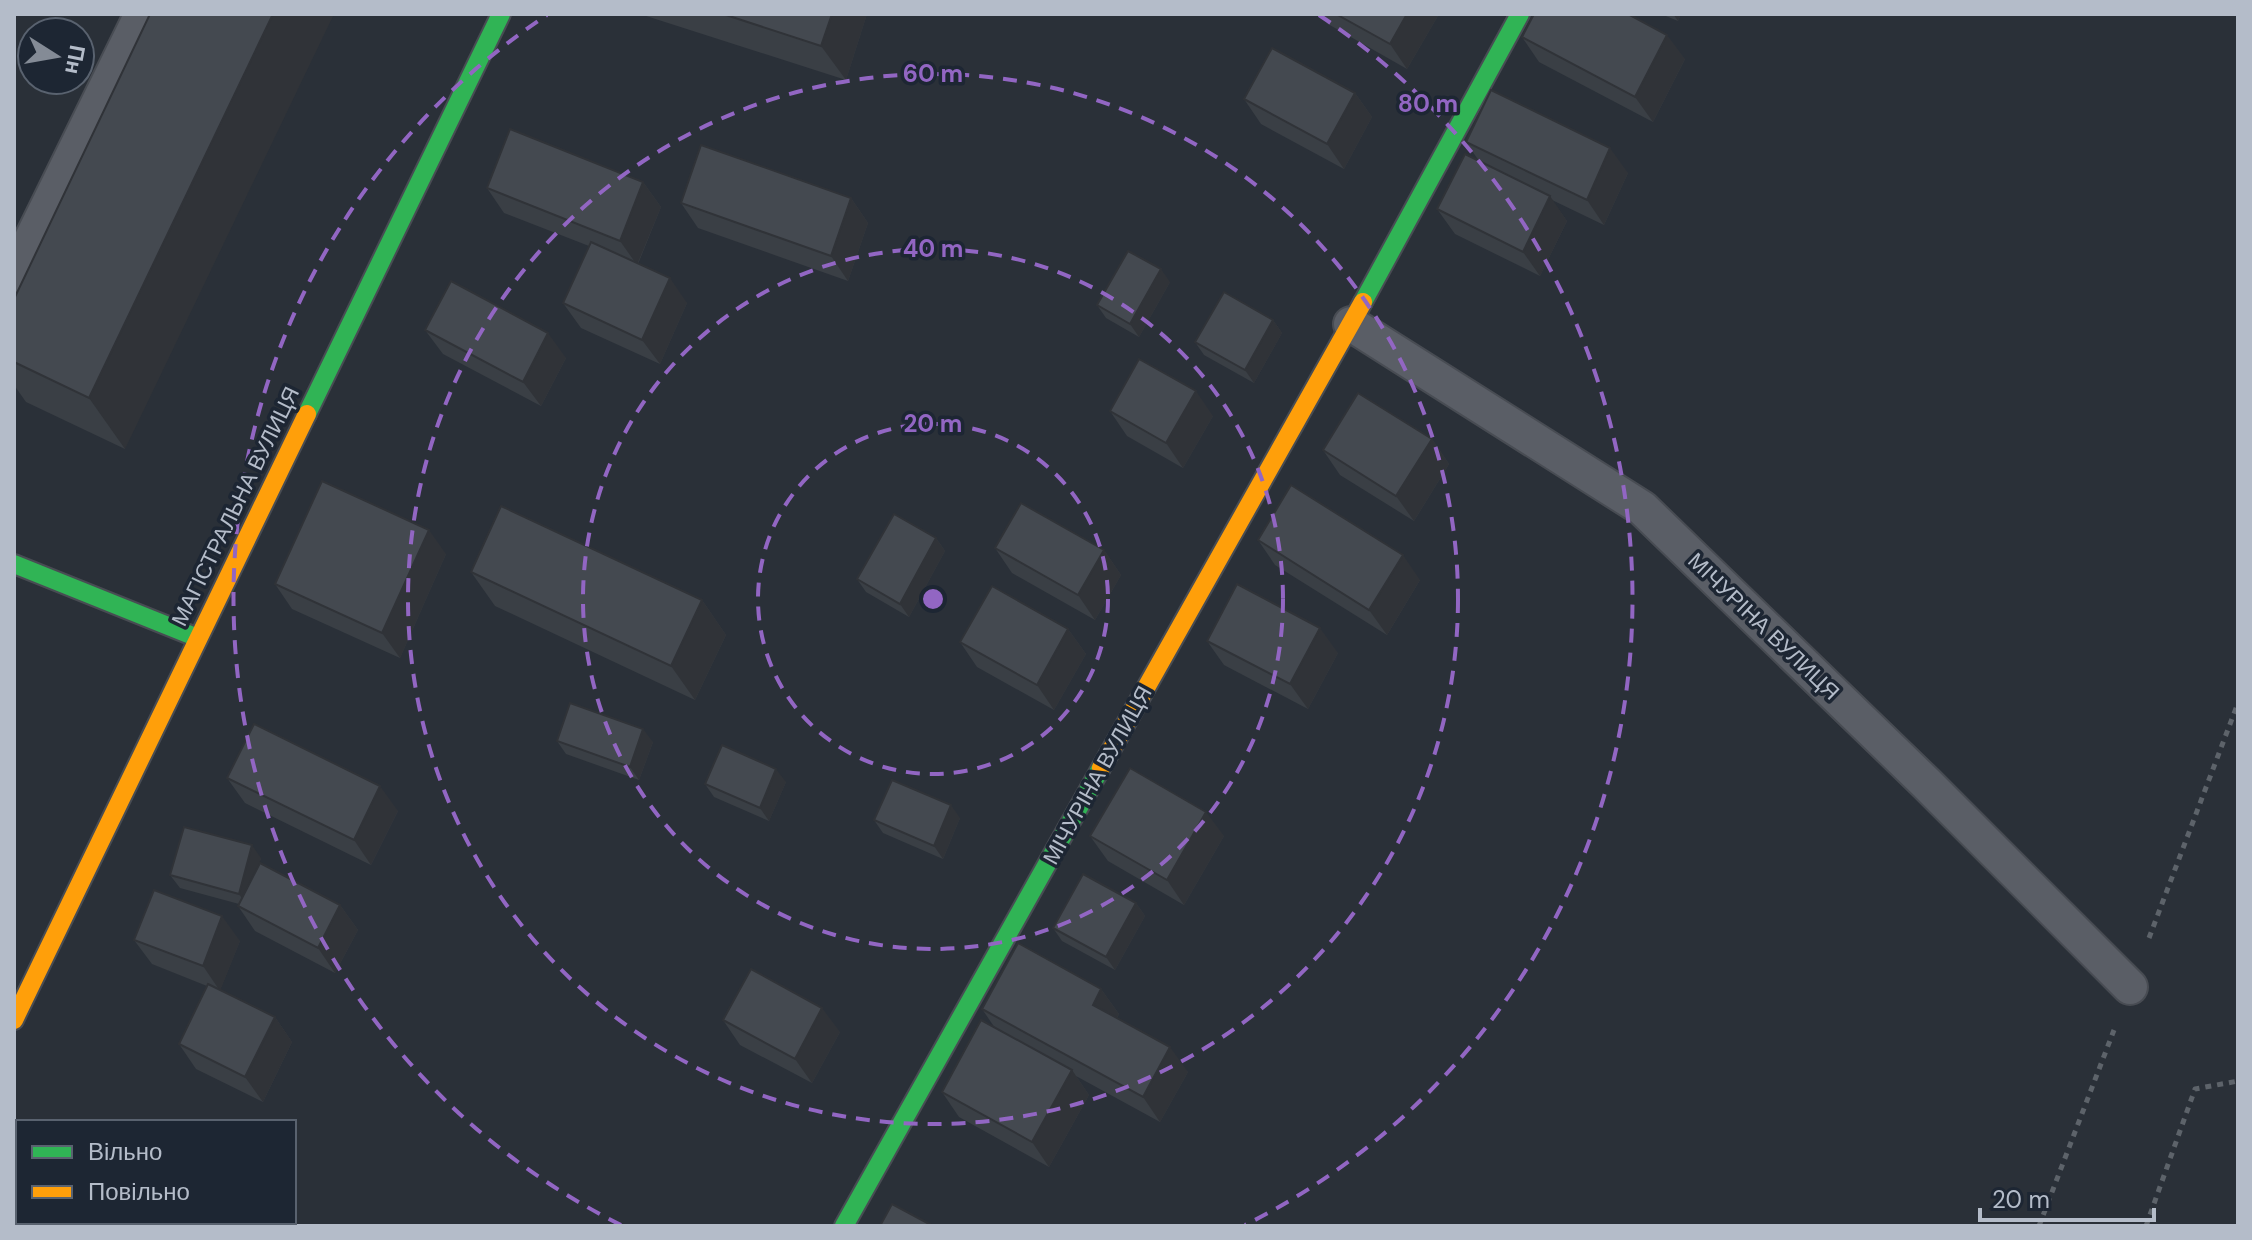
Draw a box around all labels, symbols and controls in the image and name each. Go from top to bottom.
north arrow [16,16,96,96]
text: Пн [58,43,92,77]
text: 60 m [903,58,963,89]
text: 80 m [1398,88,1458,119]
text: 40 m [903,233,963,264]
street label: МАГІСТРАЛЬНА ВУЛИЦЯ [165,382,306,631]
text: 20 m [904,408,962,439]
street label: МІЧУРІНА ВУЛИЦЯ [1682,547,1846,706]
centre of rings [919,585,947,613]
street label: МІЧУРІНА ВУЛИЦЯ [1036,681,1159,870]
legend [16,1120,296,1224]
text: Вільно [88,1136,162,1167]
scale bar [1980,1172,2154,1222]
text: Повільно [88,1176,190,1207]
text: 20 m [1992,1184,2050,1215]

